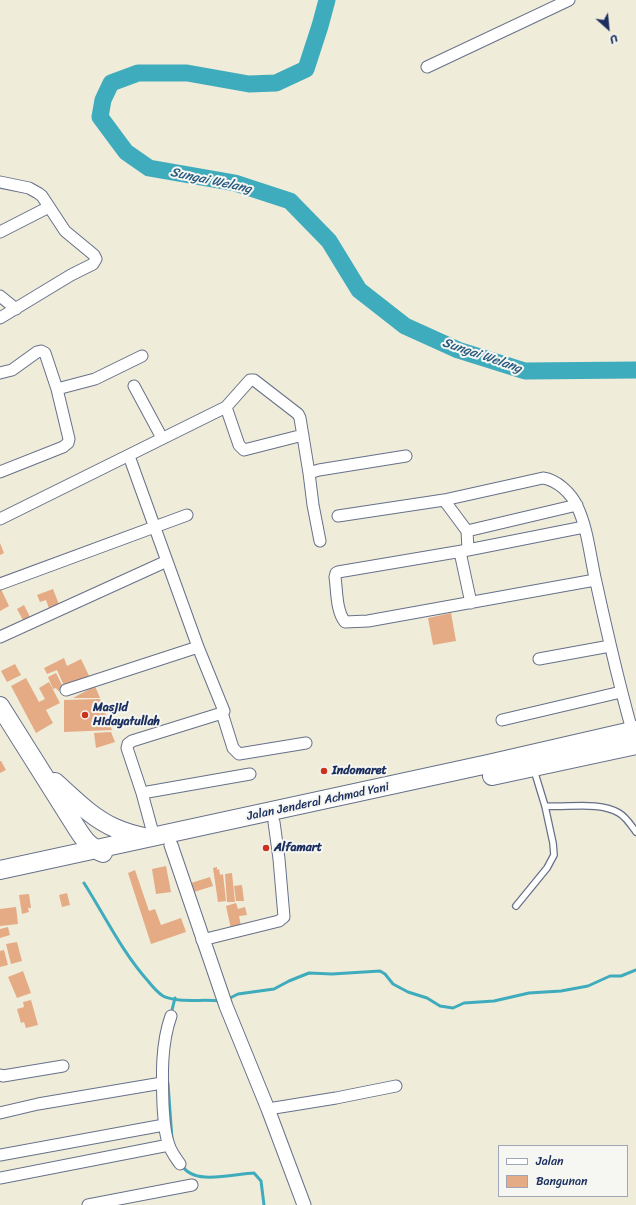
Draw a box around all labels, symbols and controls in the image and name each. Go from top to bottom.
north arrow [588,8,628,48]
text: U [606,29,621,49]
water label: Sungai Welang [169,165,253,197]
water label: Sungai Welang [440,335,524,377]
place label: Masjid Hidayatullah [93,701,160,729]
marker: Masjid Hidayatullah [80,710,90,720]
place label: Indomaret [332,764,387,778]
marker: Indomaret [319,766,329,776]
street label: Jalan Jenderal Achmad Yani [246,780,390,824]
place label: Alfamart [274,841,322,855]
marker: Alfamart [261,843,271,853]
legend [498,1145,628,1197]
text: Jalan [536,1150,564,1172]
text: Bangunan [536,1170,588,1192]

